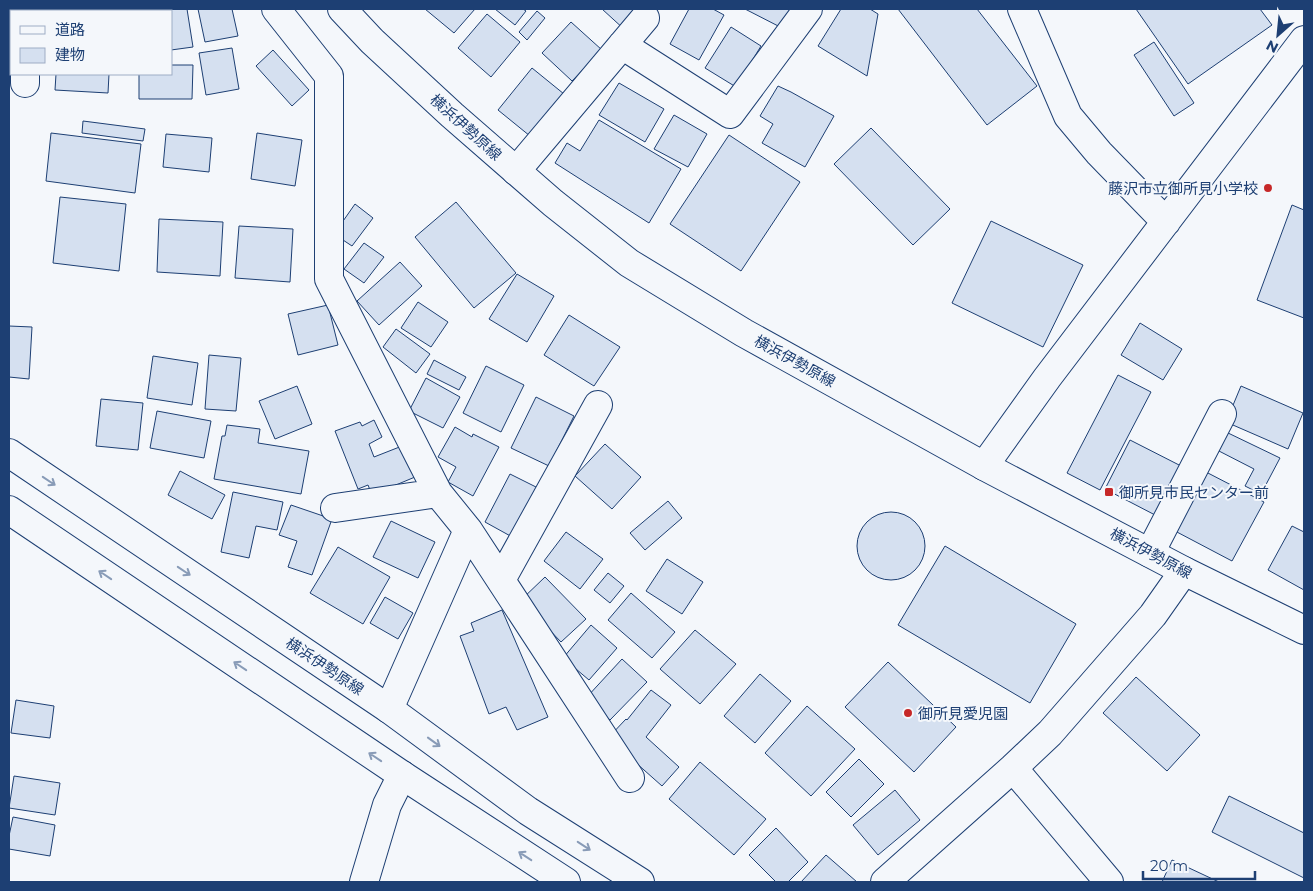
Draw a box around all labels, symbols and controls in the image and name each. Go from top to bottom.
legend [10,10,172,75]
north arrow [1253,10,1303,60]
text: 道路 [55,20,85,39]
text: N [1263,36,1281,57]
text: 建物 [55,45,85,64]
street label: 横浜伊勢原線 [426,90,506,164]
place label: 藤沢市立御所見小学校 [1108,179,1258,198]
marker: 藤沢市立御所見小学校 [1262,182,1274,194]
street label: 横浜伊勢原線 [751,331,839,391]
one-way arrow [42,475,56,486]
place label: 御所見市民センター前 [1119,483,1269,502]
marker: 御所見市民センター前 [1103,486,1115,498]
street label: 横浜伊勢原線 [1107,523,1195,583]
one-way arrow [177,566,191,576]
one-way arrow [99,570,113,580]
street label: 横浜伊勢原線 [282,633,368,699]
one-way arrow [233,661,247,671]
place label: 御所見愛児園 [918,704,1008,723]
marker: 御所見愛児園 [902,707,914,719]
one-way arrow [427,737,441,747]
one-way arrow [368,752,382,762]
one-way arrow [577,841,591,852]
scale bar [1143,848,1256,880]
one-way arrow [518,851,532,861]
text: 20 m [1150,856,1188,875]

